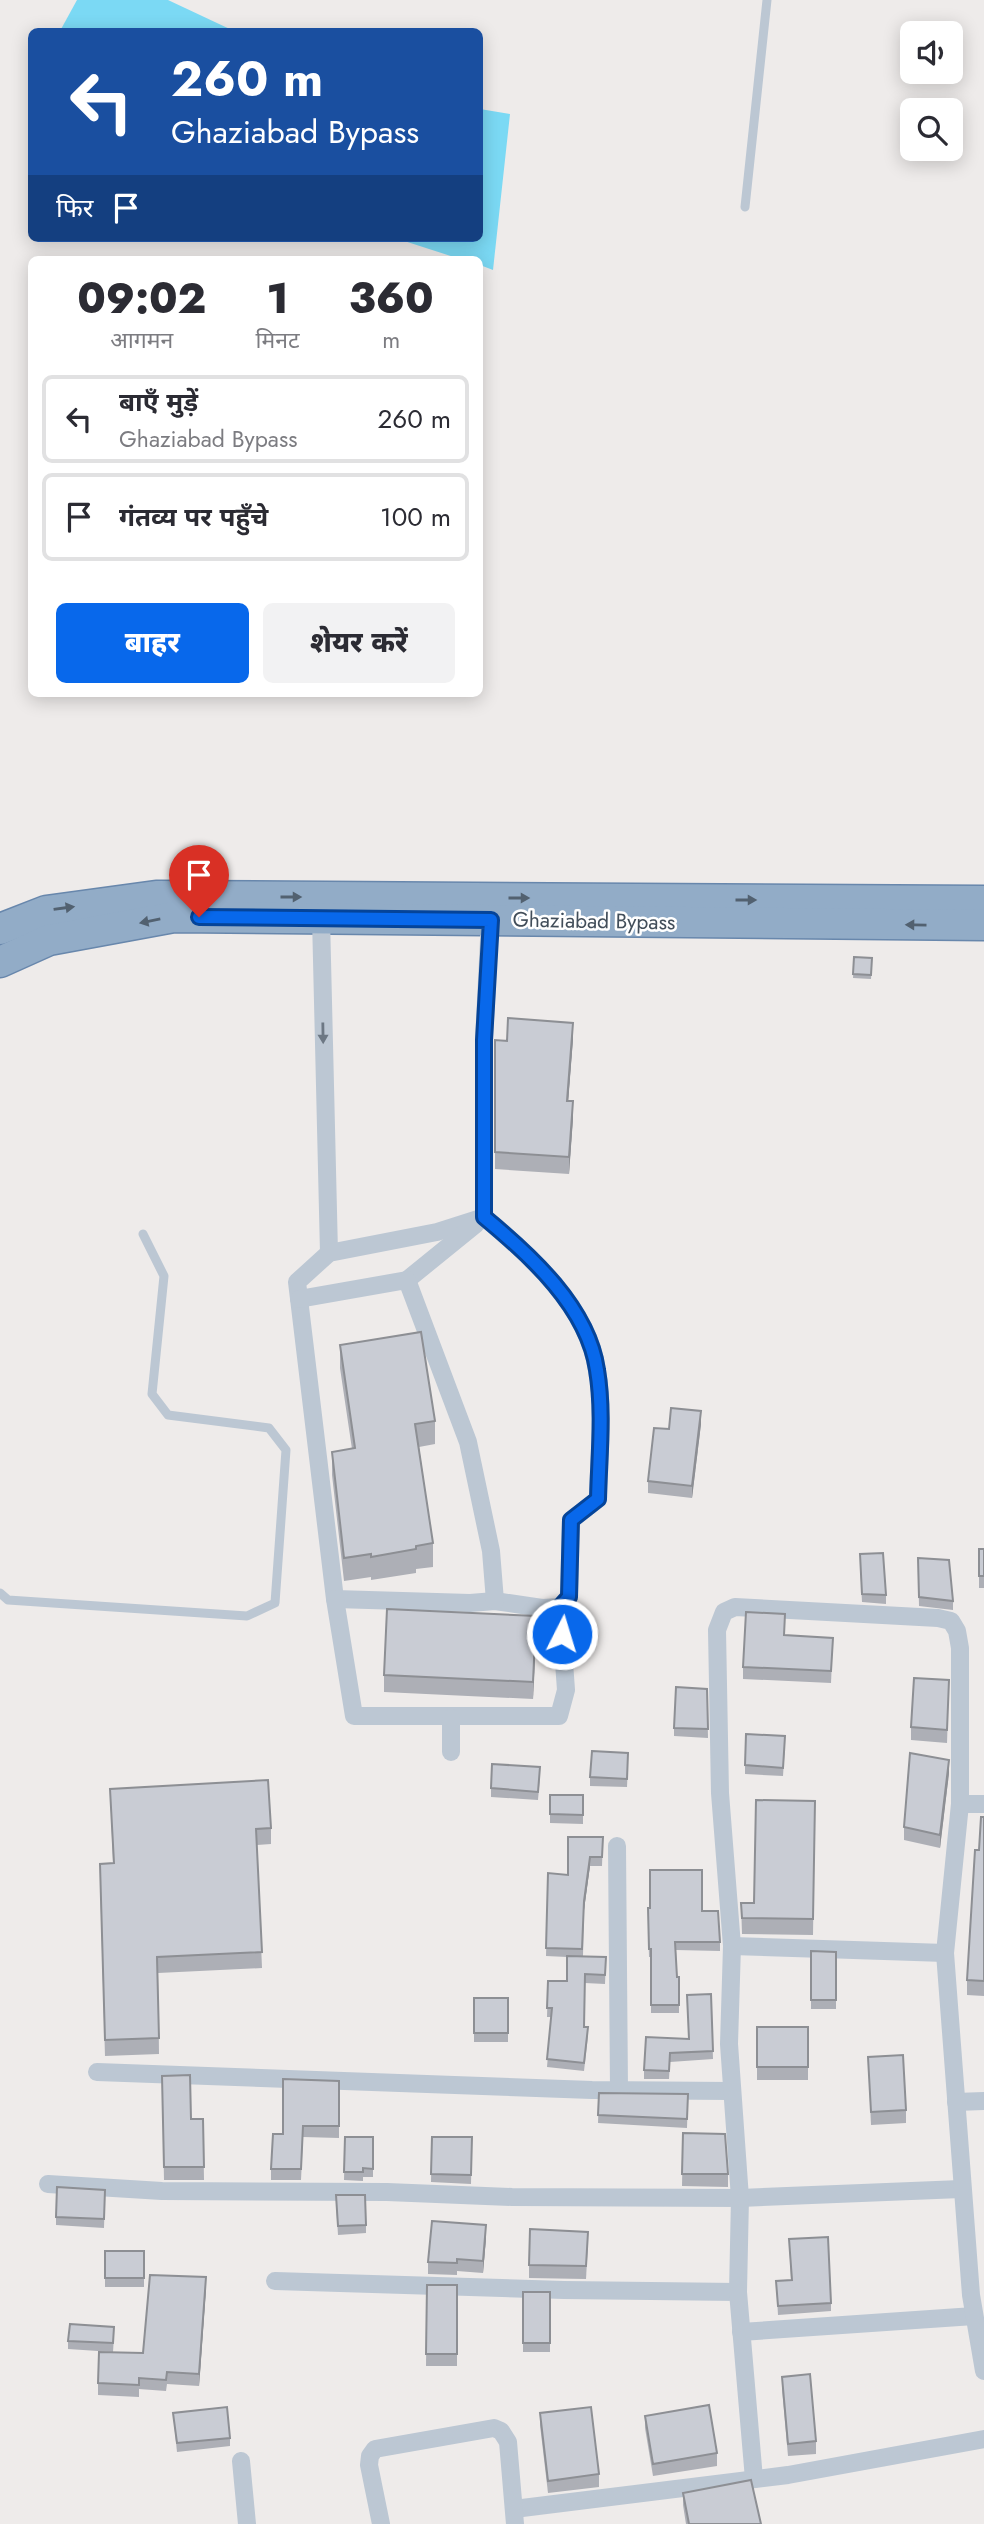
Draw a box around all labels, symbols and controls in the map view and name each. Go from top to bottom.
map controls [900,21,963,161]
button: sound [900,21,963,84]
text: 260 m [171,44,323,114]
icon: left [56,56,147,147]
button: search [900,98,963,161]
text: Ghaziabad Bypass [171,109,419,155]
text: फिर [56,189,93,227]
icon: arrive [107,189,145,227]
text: 09:02 [77,268,206,329]
text: 1 [266,268,289,329]
text: 360 [349,268,434,329]
text: आगमन [110,323,173,357]
text: मिनट [255,323,300,357]
text: m [382,323,400,357]
text: बाएँ मुड़ें [119,383,198,421]
icon: left [60,400,98,438]
text: 260 m [378,400,451,438]
text: Ghaziabad Bypass [119,422,297,456]
icon: arrive [60,498,98,536]
text: गंतव्य पर पहुँचे [119,498,268,536]
text: 100 m [380,498,451,536]
button: बाहर [56,603,249,683]
button: शेयर करें [263,603,455,683]
pin [169,845,229,917]
icon: arrive [180,856,218,894]
one-way arrow [280,891,302,903]
one-way arrow [508,893,530,904]
one-way arrow [735,894,757,906]
one-way arrow [54,903,76,914]
street label: Ghaziabad Bypass [512,905,676,937]
one-way arrow [139,916,161,927]
one-way arrow [905,919,927,931]
one-way arrow [318,1022,329,1044]
position arrow [525,1597,599,1671]

